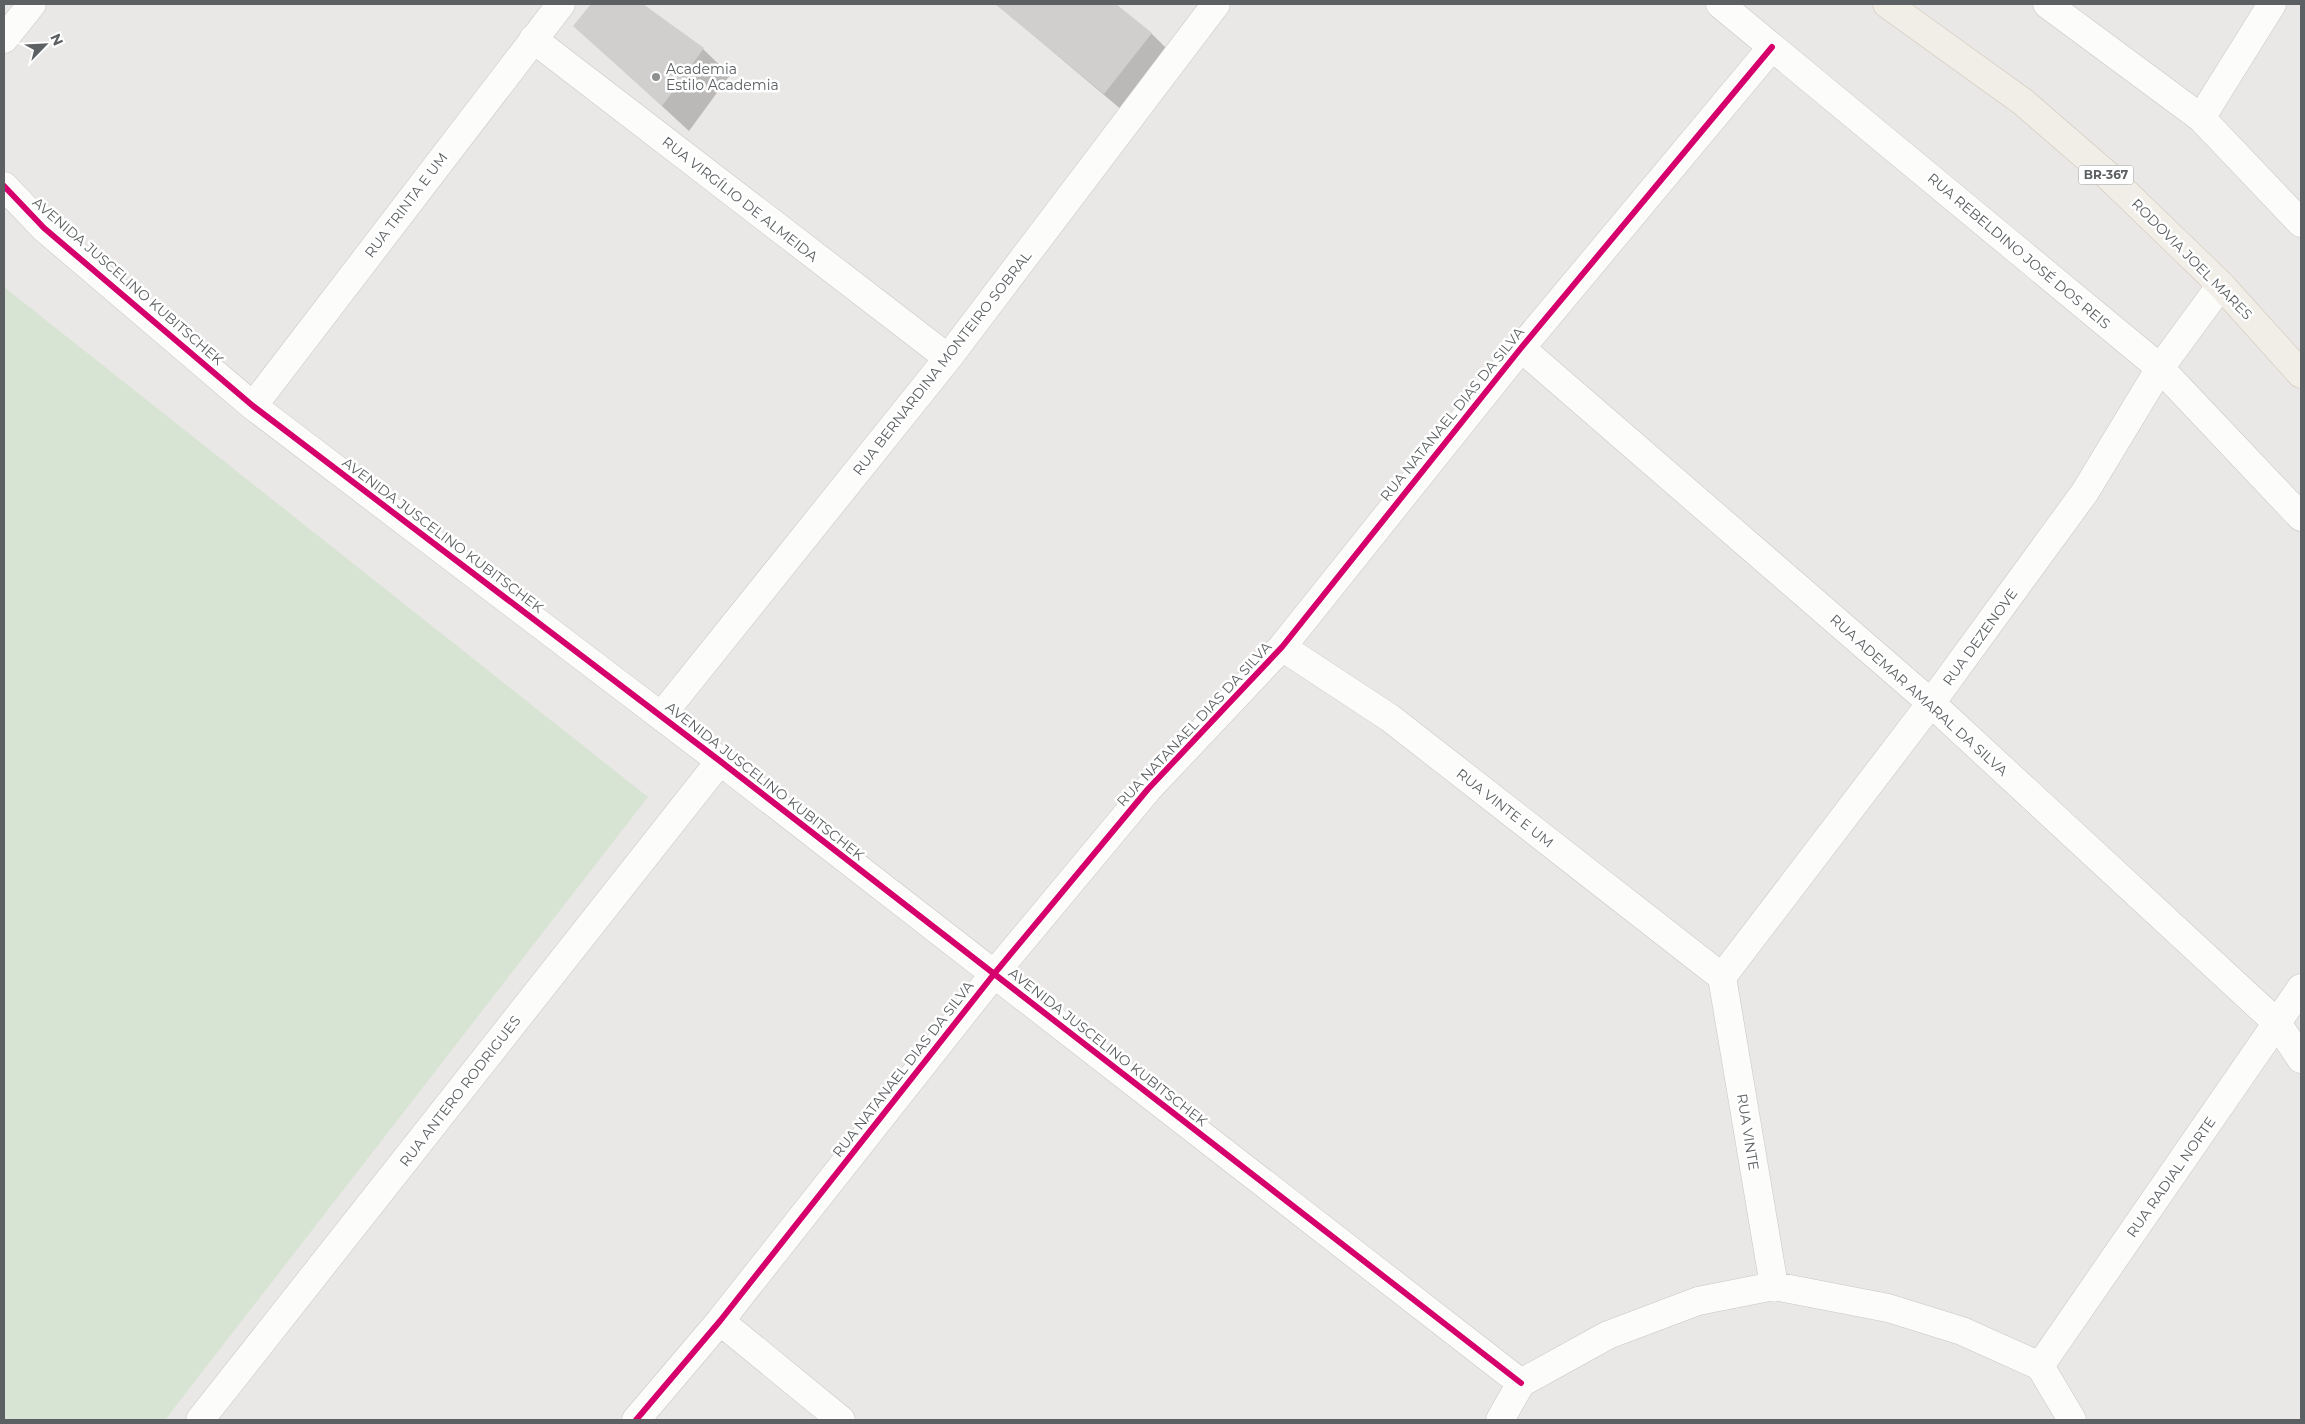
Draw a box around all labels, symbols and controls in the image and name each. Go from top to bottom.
north arrow [20,20,70,70]
text: N [46,31,67,49]
place label: Academia Estilo Academia [666,60,779,94]
marker: Academia Estilo Academia [650,71,662,83]
street label: RUA VIRGÍLIO DE ALMEIDA [658,133,822,266]
street label: RUA TRINTA E UM [361,149,451,261]
road number: BR-367 [2078,166,2134,184]
street label: RUA REBELDINO JOSÉ DOS REIS [1924,169,2114,333]
street label: AVENIDA JUSCELINO KUBITSCHEK [29,193,227,369]
street label: RODOVIA JOEL MARES [2128,195,2256,323]
street label: RUA BERNARDINA MONTEIRO SOBRAL [849,246,1036,479]
street label: RUA NATANAEL DIAS DA SILVA [1376,323,1528,505]
street label: AVENIDA JUSCELINO KUBITSCHEK [339,453,547,617]
street label: RUA DEZENOVE [1939,585,2021,689]
street label: RUA ADEMAR AMARAL DA SILVA [1826,610,2012,780]
street label: RUA NATANAEL DIAS DA SILVA [1113,637,1276,810]
street label: AVENIDA JUSCELINO KUBITSCHEK [662,698,868,864]
street label: RUA VINTE E UM [1453,764,1557,852]
street label: AVENIDA JUSCELINO KUBITSCHEK [1005,964,1211,1130]
street label: RUA NATANAEL DIAS DA SILVA [829,976,978,1161]
street label: RUA ANTERO RODRIGUES [395,1012,525,1170]
street label: RUA VINTE [1733,1092,1763,1172]
street label: RUA RADIAL NORTE [2123,1113,2219,1241]

